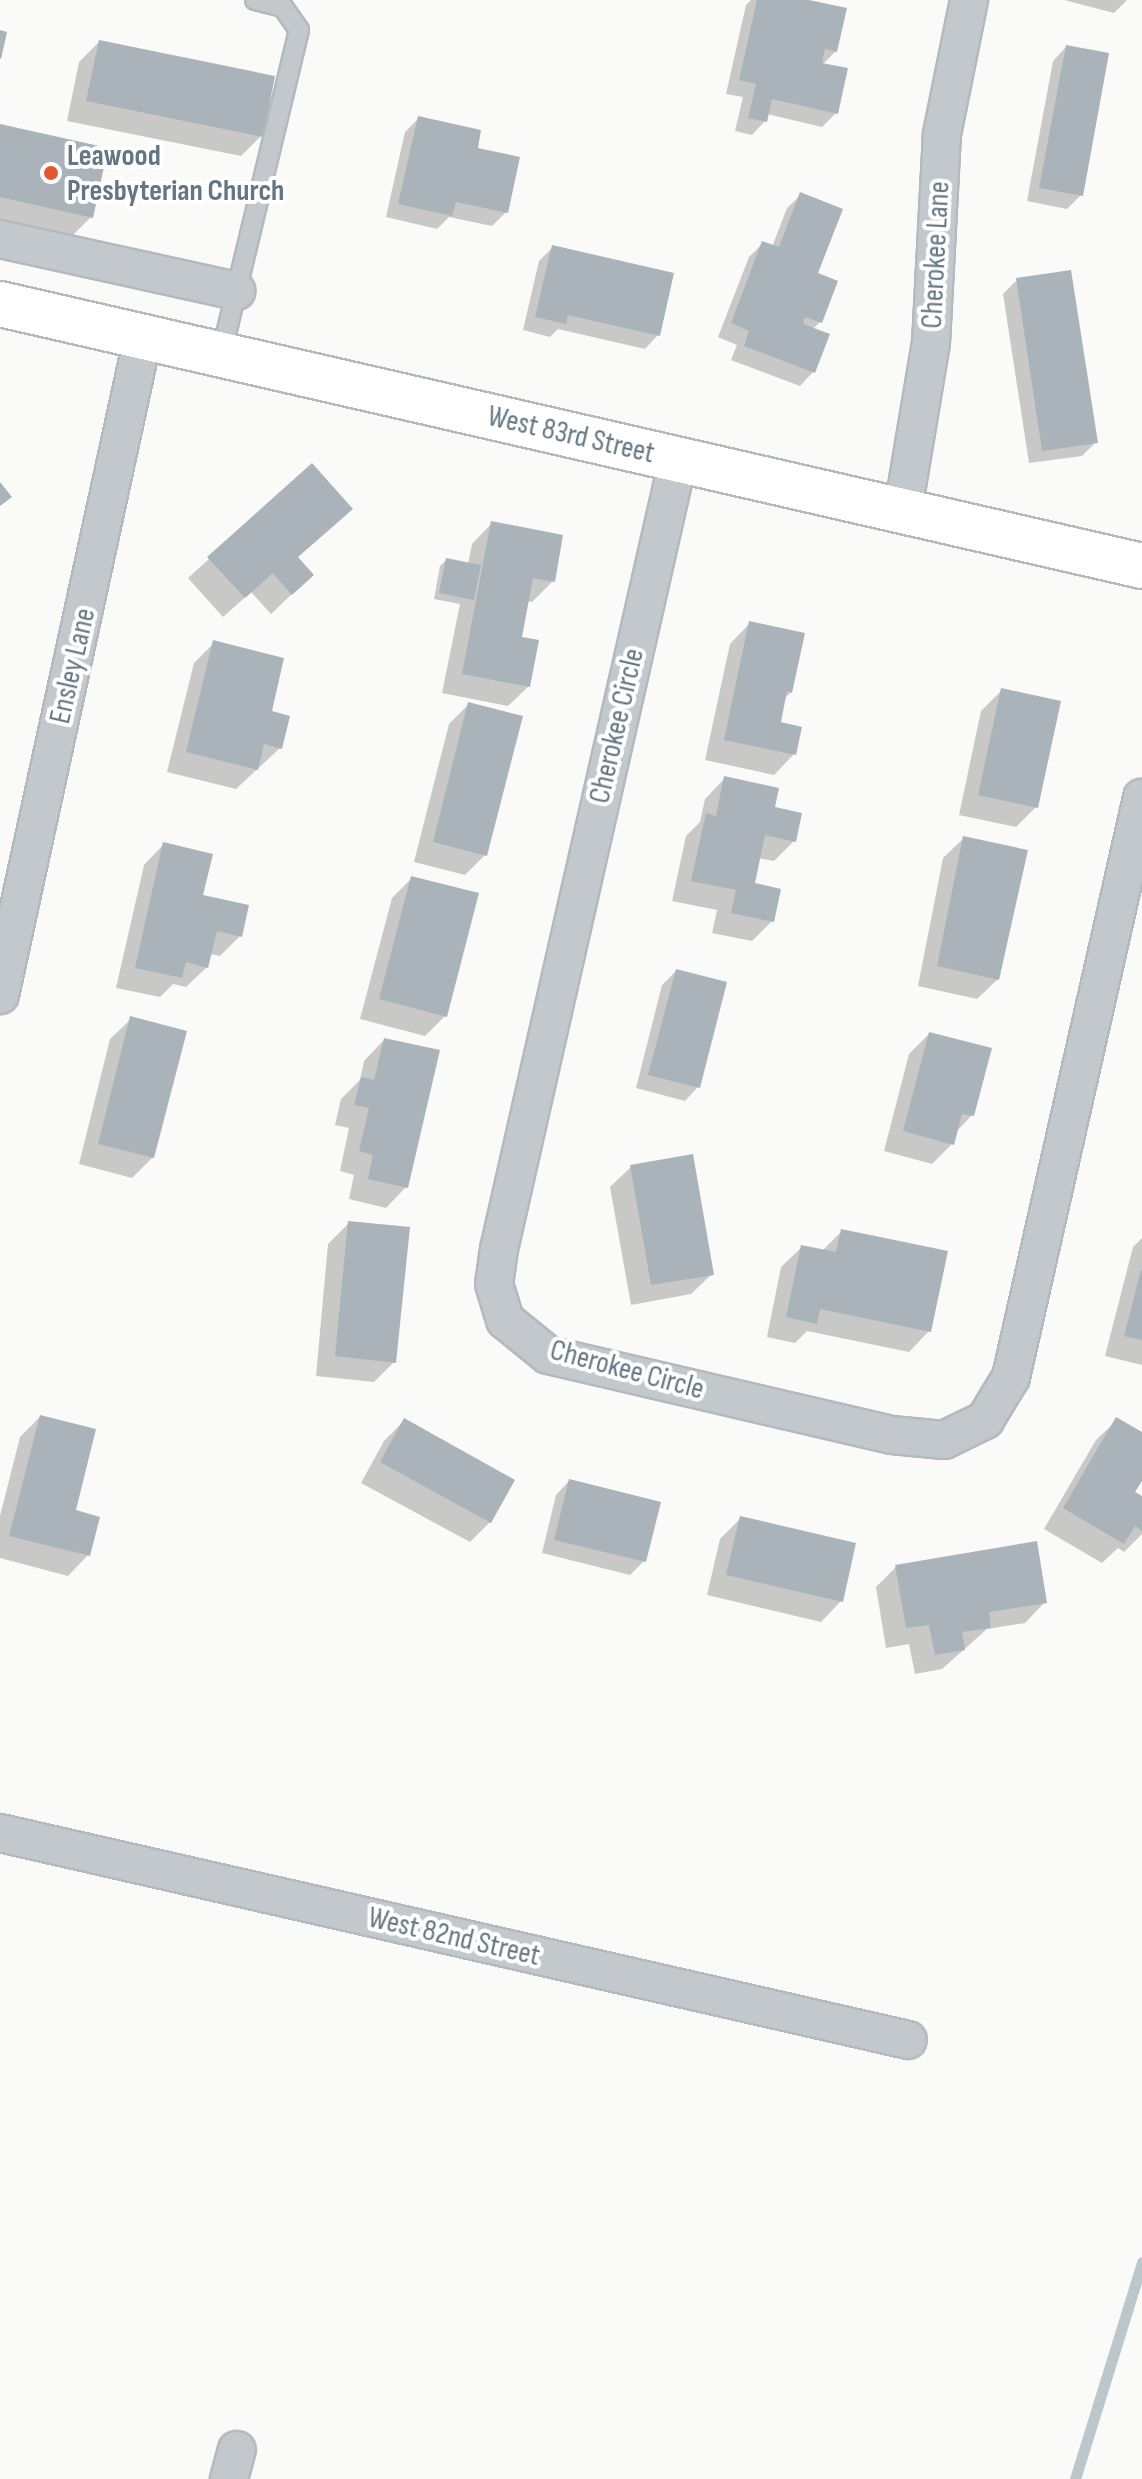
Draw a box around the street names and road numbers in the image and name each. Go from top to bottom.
street label: Cherokee Lane [914,180,958,330]
street label: West 83rd Street [484,398,658,472]
street label: Ensley Lane [42,605,104,727]
street label: Cherokee Circle [582,645,652,807]
street label: Cherokee Circle [546,1332,708,1408]
street label: West 82nd Street [365,1900,543,1974]

